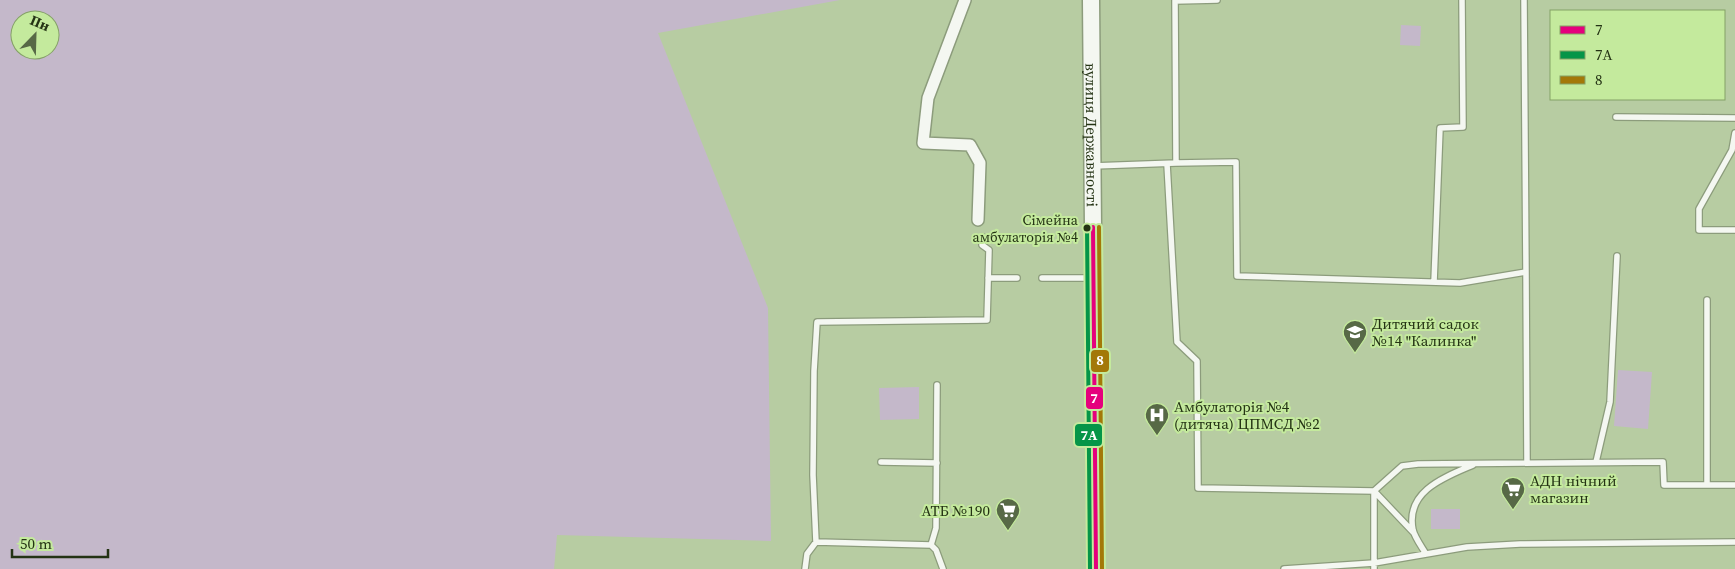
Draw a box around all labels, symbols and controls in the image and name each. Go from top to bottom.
north arrow [10,10,60,60]
text: Пн [27,10,53,36]
legend [1550,10,1725,100]
text: 7 [1595,19,1603,40]
text: 7А [1595,44,1613,65]
street label: вулиця Державності [1081,63,1103,207]
text: 8 [1595,69,1603,90]
place label: Сімейна амбулаторія №4 [973,210,1079,247]
marker: Сімейна амбулаторія №4 [1082,223,1092,233]
place label: Дитячий садок №14 "Калинка" [1371,313,1479,351]
school or university icon: Дитячий садок №14 "Калинка" [1342,319,1368,353]
line badge: 8 [1090,349,1110,373]
text: 8 [1096,350,1104,370]
line badge: 7 [1085,386,1104,410]
text: 7 [1090,388,1098,408]
place label: Амбулаторія №4 (дитяча) ЦПМСД №2 [1174,396,1320,434]
hospital icon: Амбулаторія №4 (дитяча) ЦПМСД №2 [1144,402,1170,436]
line badge: 7А [1074,423,1103,447]
text: 7А [1080,425,1098,445]
place label: АДН нічний магазин [1530,470,1617,508]
supermarket icon: АДН нічний магазин [1500,476,1526,510]
supermarket icon: АТБ №190 [995,497,1021,531]
place label: АТБ №190 [921,500,990,521]
scale bar [12,526,109,558]
text: 50 m [20,533,52,554]

